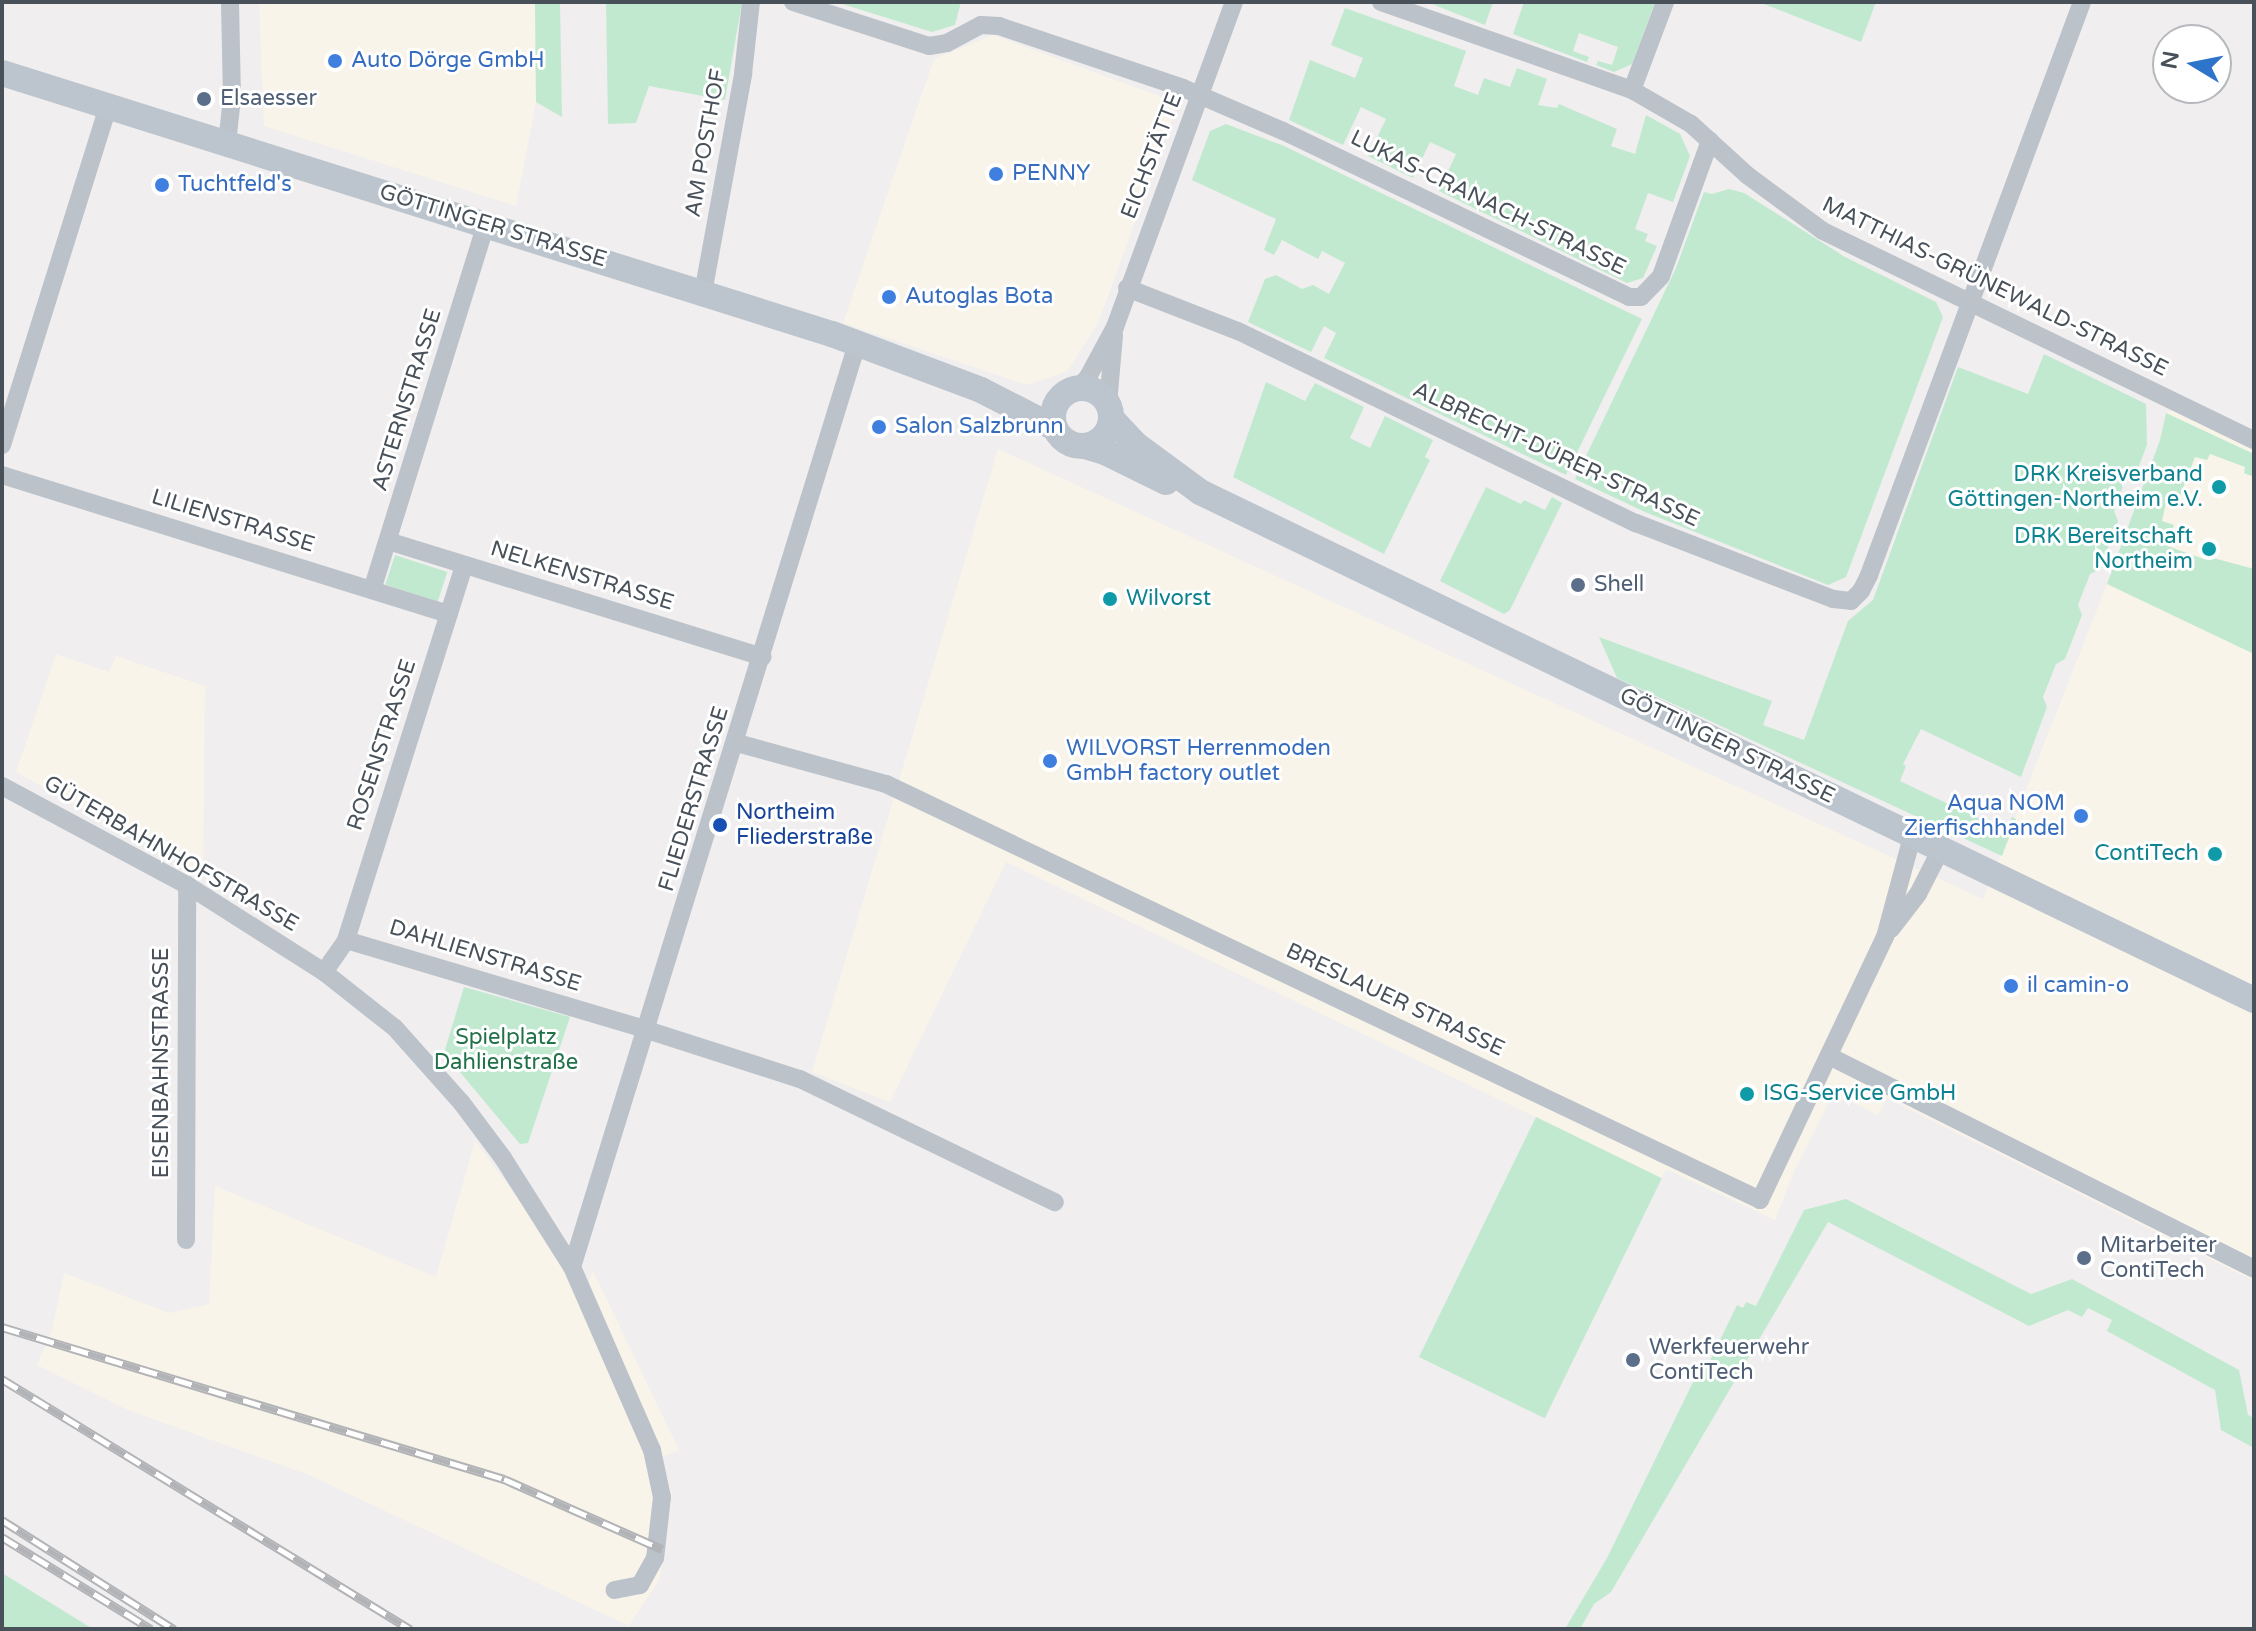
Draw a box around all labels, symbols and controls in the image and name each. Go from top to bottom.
north arrow [2152,24,2232,104]
place label: Auto Dörge GmbH [351,48,545,74]
text: N [2156,49,2185,71]
marker: Auto Dörge GmbH [326,52,344,70]
street label: AM POSTHOF [680,67,732,219]
place label: Elsaesser [220,86,317,112]
street label: EICHSTÄTTE [1116,89,1188,223]
marker: Elsaesser [195,90,213,108]
street label: LUKAS-CRANACH-STRASSE [1346,125,1630,281]
place label: PENNY [1012,161,1090,187]
marker: PENNY [987,165,1005,183]
place label: Tuchtfeld's [178,172,292,198]
marker: Tuchtfeld's [153,176,171,194]
street label: GÖTTINGER STRASSE [376,179,610,273]
street label: MATTHIAS-GRÜNEWALD-STRASSE [1818,192,2172,382]
place label: Autoglas Bota [905,284,1053,310]
marker: Autoglas Bota [880,288,898,306]
street label: ASTERNSTRASSE [367,306,447,494]
street label: ALBRECHT-DÜRER-STRASSE [1408,377,1704,533]
place label: Salon Salzbrunn [895,414,1064,440]
marker: Salon Salzbrunn [870,418,888,436]
place label: DRK Kreisverband Göttingen-Northeim e.V. [1948,461,2203,512]
marker: DRK Kreisverband Göttingen-Northeim e.V. [2210,478,2228,496]
street label: LILIENSTRASSE [148,484,318,558]
place label: DRK Bereitschaft Northeim [2014,523,2193,574]
street label: NELKENSTRASSE [487,536,677,616]
marker: DRK Bereitschaft Northeim [2200,540,2218,558]
place label: Shell [1594,572,1644,598]
marker: Shell [1569,576,1587,594]
place label: Wilvorst [1126,586,1211,612]
marker: Wilvorst [1101,590,1119,608]
street label: ROSENSTRASSE [342,656,422,834]
street label: GÖTTINGER STRASSE [1615,682,1839,810]
street label: FLIEDERSTRASSE [653,703,735,895]
place label: WILVORST Herrenmoden GmbH factory outlet [1066,735,1331,786]
marker: WILVORST Herrenmoden GmbH factory outlet [1041,752,1059,770]
street label: GÜTERBAHNHOFSTRASSE [39,770,303,938]
place label: Aqua NOM Zierfischhandel [1904,790,2065,842]
place label: Northeim Fliederstraße [736,799,873,850]
marker: Aqua NOM Zierfischhandel [2072,807,2090,825]
marker: Northeim Fliederstraße [711,816,729,834]
place label: ContiTech [2094,841,2199,867]
marker: ContiTech [2206,845,2224,863]
street label: DAHLIENSTRASSE [386,914,584,998]
street label: BRESLAUER STRASSE [1281,938,1509,1062]
street label: EISENBAHNSTRASSE [149,948,175,1178]
place label: il camin-o [2027,973,2129,999]
marker: il camin-o [2002,977,2020,995]
park label: Spielplatz Dahlienstraße [434,1024,578,1076]
place label: ISG-Service GmbH [1763,1081,1956,1107]
marker: ISG-Service GmbH [1738,1085,1756,1103]
place label: Mitarbeiter ContiTech [2100,1232,2217,1284]
marker: Mitarbeiter ContiTech [2075,1249,2093,1267]
place label: Werkfeuerwehr ContiTech [1649,1334,1809,1386]
marker: Werkfeuerwehr ContiTech [1624,1351,1642,1369]

